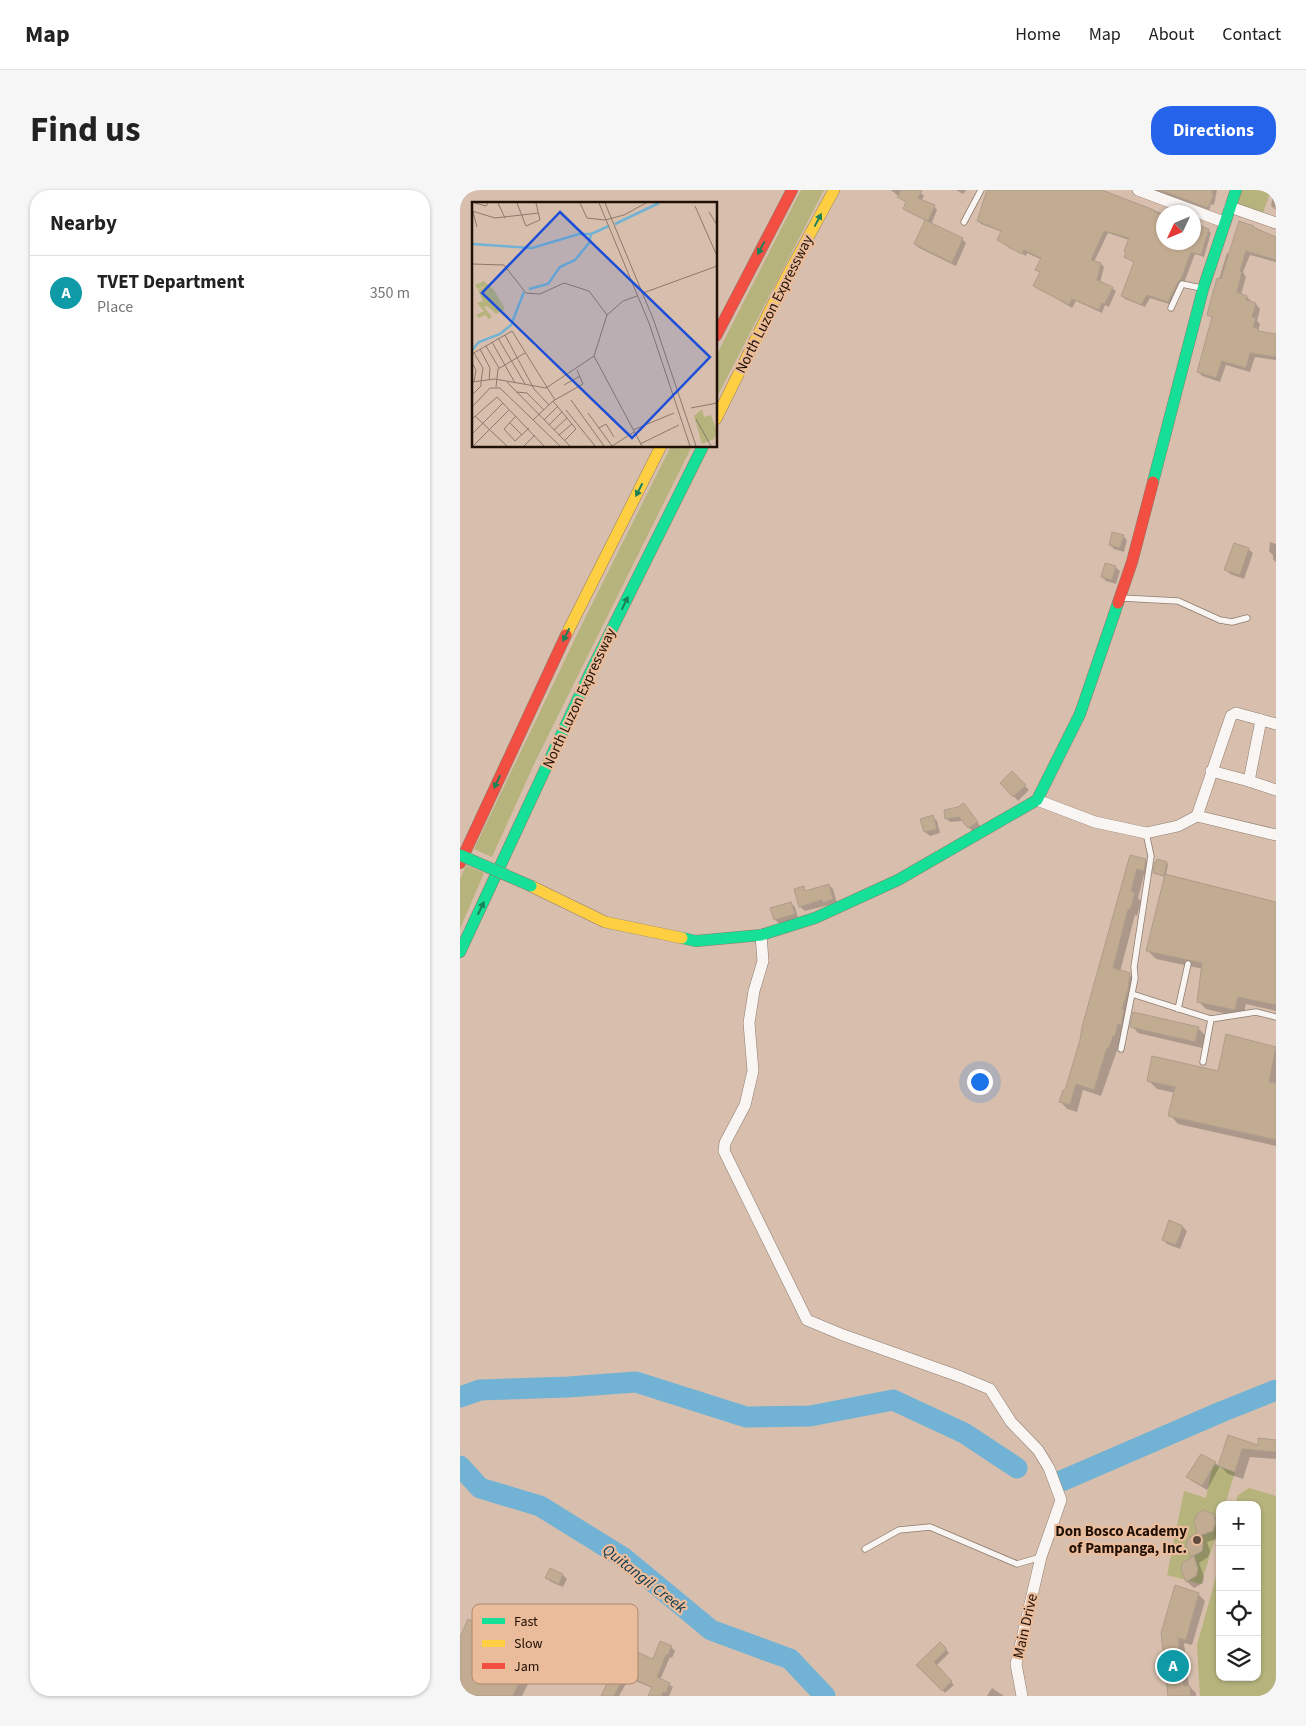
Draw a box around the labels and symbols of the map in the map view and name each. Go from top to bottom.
inset map [472,202,718,448]
north arrow [1156,205,1201,250]
one-way arrow [814,212,822,227]
street label: North Luzon Expressway [730,231,818,377]
one-way arrow [757,241,765,256]
one-way arrow [635,483,643,497]
one-way arrow [621,596,629,610]
street label: North Luzon Expressway [538,625,621,772]
one-way arrow [562,628,570,642]
one-way arrow [493,775,501,789]
one-way arrow [477,901,485,915]
your location [967,1069,993,1095]
place label: Don Bosco Academy of Pampanga, Inc. [1055,1521,1187,1559]
marker: Don Bosco Academy of Pampanga, Inc. [1191,1534,1203,1546]
water label: Quitangil Creek [598,1539,691,1619]
street label: Main Drive [1008,1592,1043,1661]
legend [472,1604,638,1684]
text: Fast [514,1612,538,1632]
text: Slow [514,1634,543,1654]
pin: A [1157,1647,1189,1685]
text: Jam [514,1657,539,1677]

